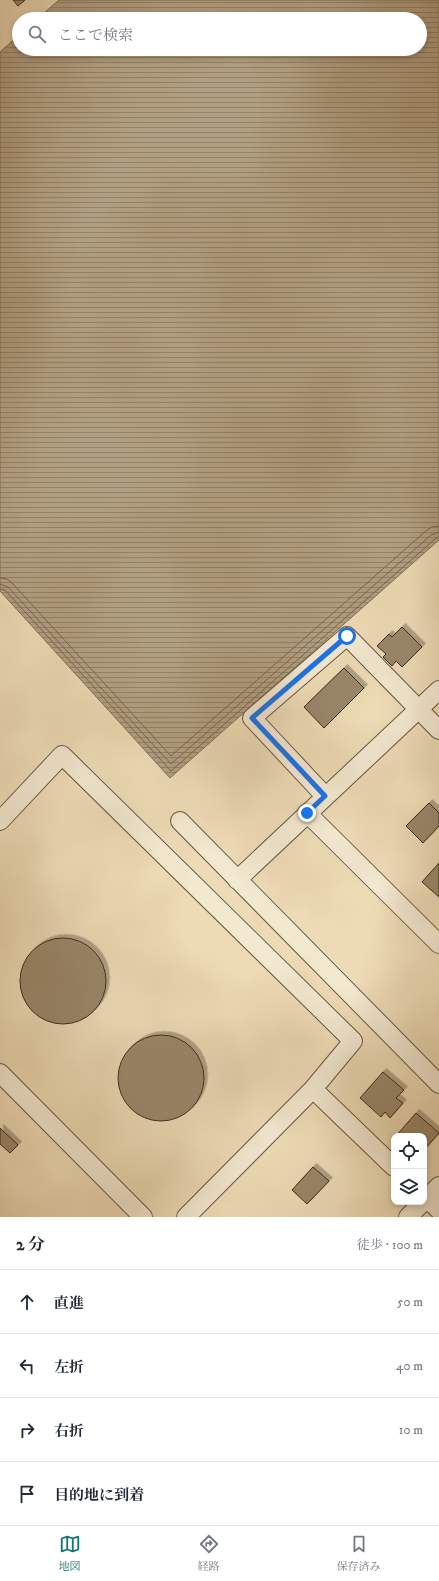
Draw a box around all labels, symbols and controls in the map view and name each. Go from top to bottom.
search box [12,12,427,56]
icon: search [26,23,48,45]
text: ここで検索 [58,26,133,45]
route start [338,627,356,645]
route end [298,804,316,822]
map controls [391,1133,427,1205]
button: locate [391,1133,427,1169]
button: layers [391,1169,427,1205]
text: 2 分 [16,1234,45,1256]
text: 徒歩 · 100 m [357,1237,423,1253]
icon: ahead [16,1291,38,1313]
text: 直進 [54,1294,84,1313]
text: 50 m [397,1294,423,1310]
icon: left [16,1355,38,1377]
text: 左折 [54,1358,84,1377]
text: 40 m [396,1358,423,1374]
icon: right [16,1419,38,1441]
text: 右折 [54,1422,84,1441]
text: 10 m [399,1422,423,1438]
icon: arrive [16,1483,38,1505]
text: 目的地に到着 [54,1486,144,1505]
tab: 地図 [59,1533,81,1574]
tab: 経路 [198,1533,220,1574]
tab: 保存済み [337,1533,381,1574]

